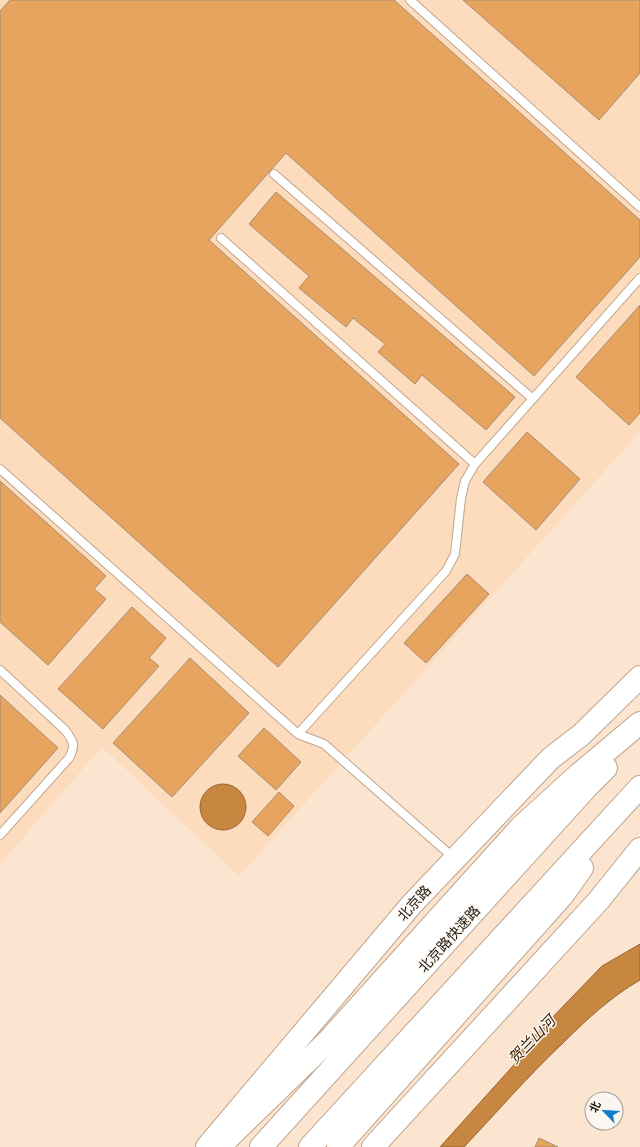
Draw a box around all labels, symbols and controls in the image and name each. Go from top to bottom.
street label: 北京路 [394,882,435,925]
street label: 北京路快速路 [415,902,484,976]
water label: 贺兰山河 [505,1010,561,1068]
north arrow [584,1091,624,1131]
text: 北 [587,1099,604,1115]

